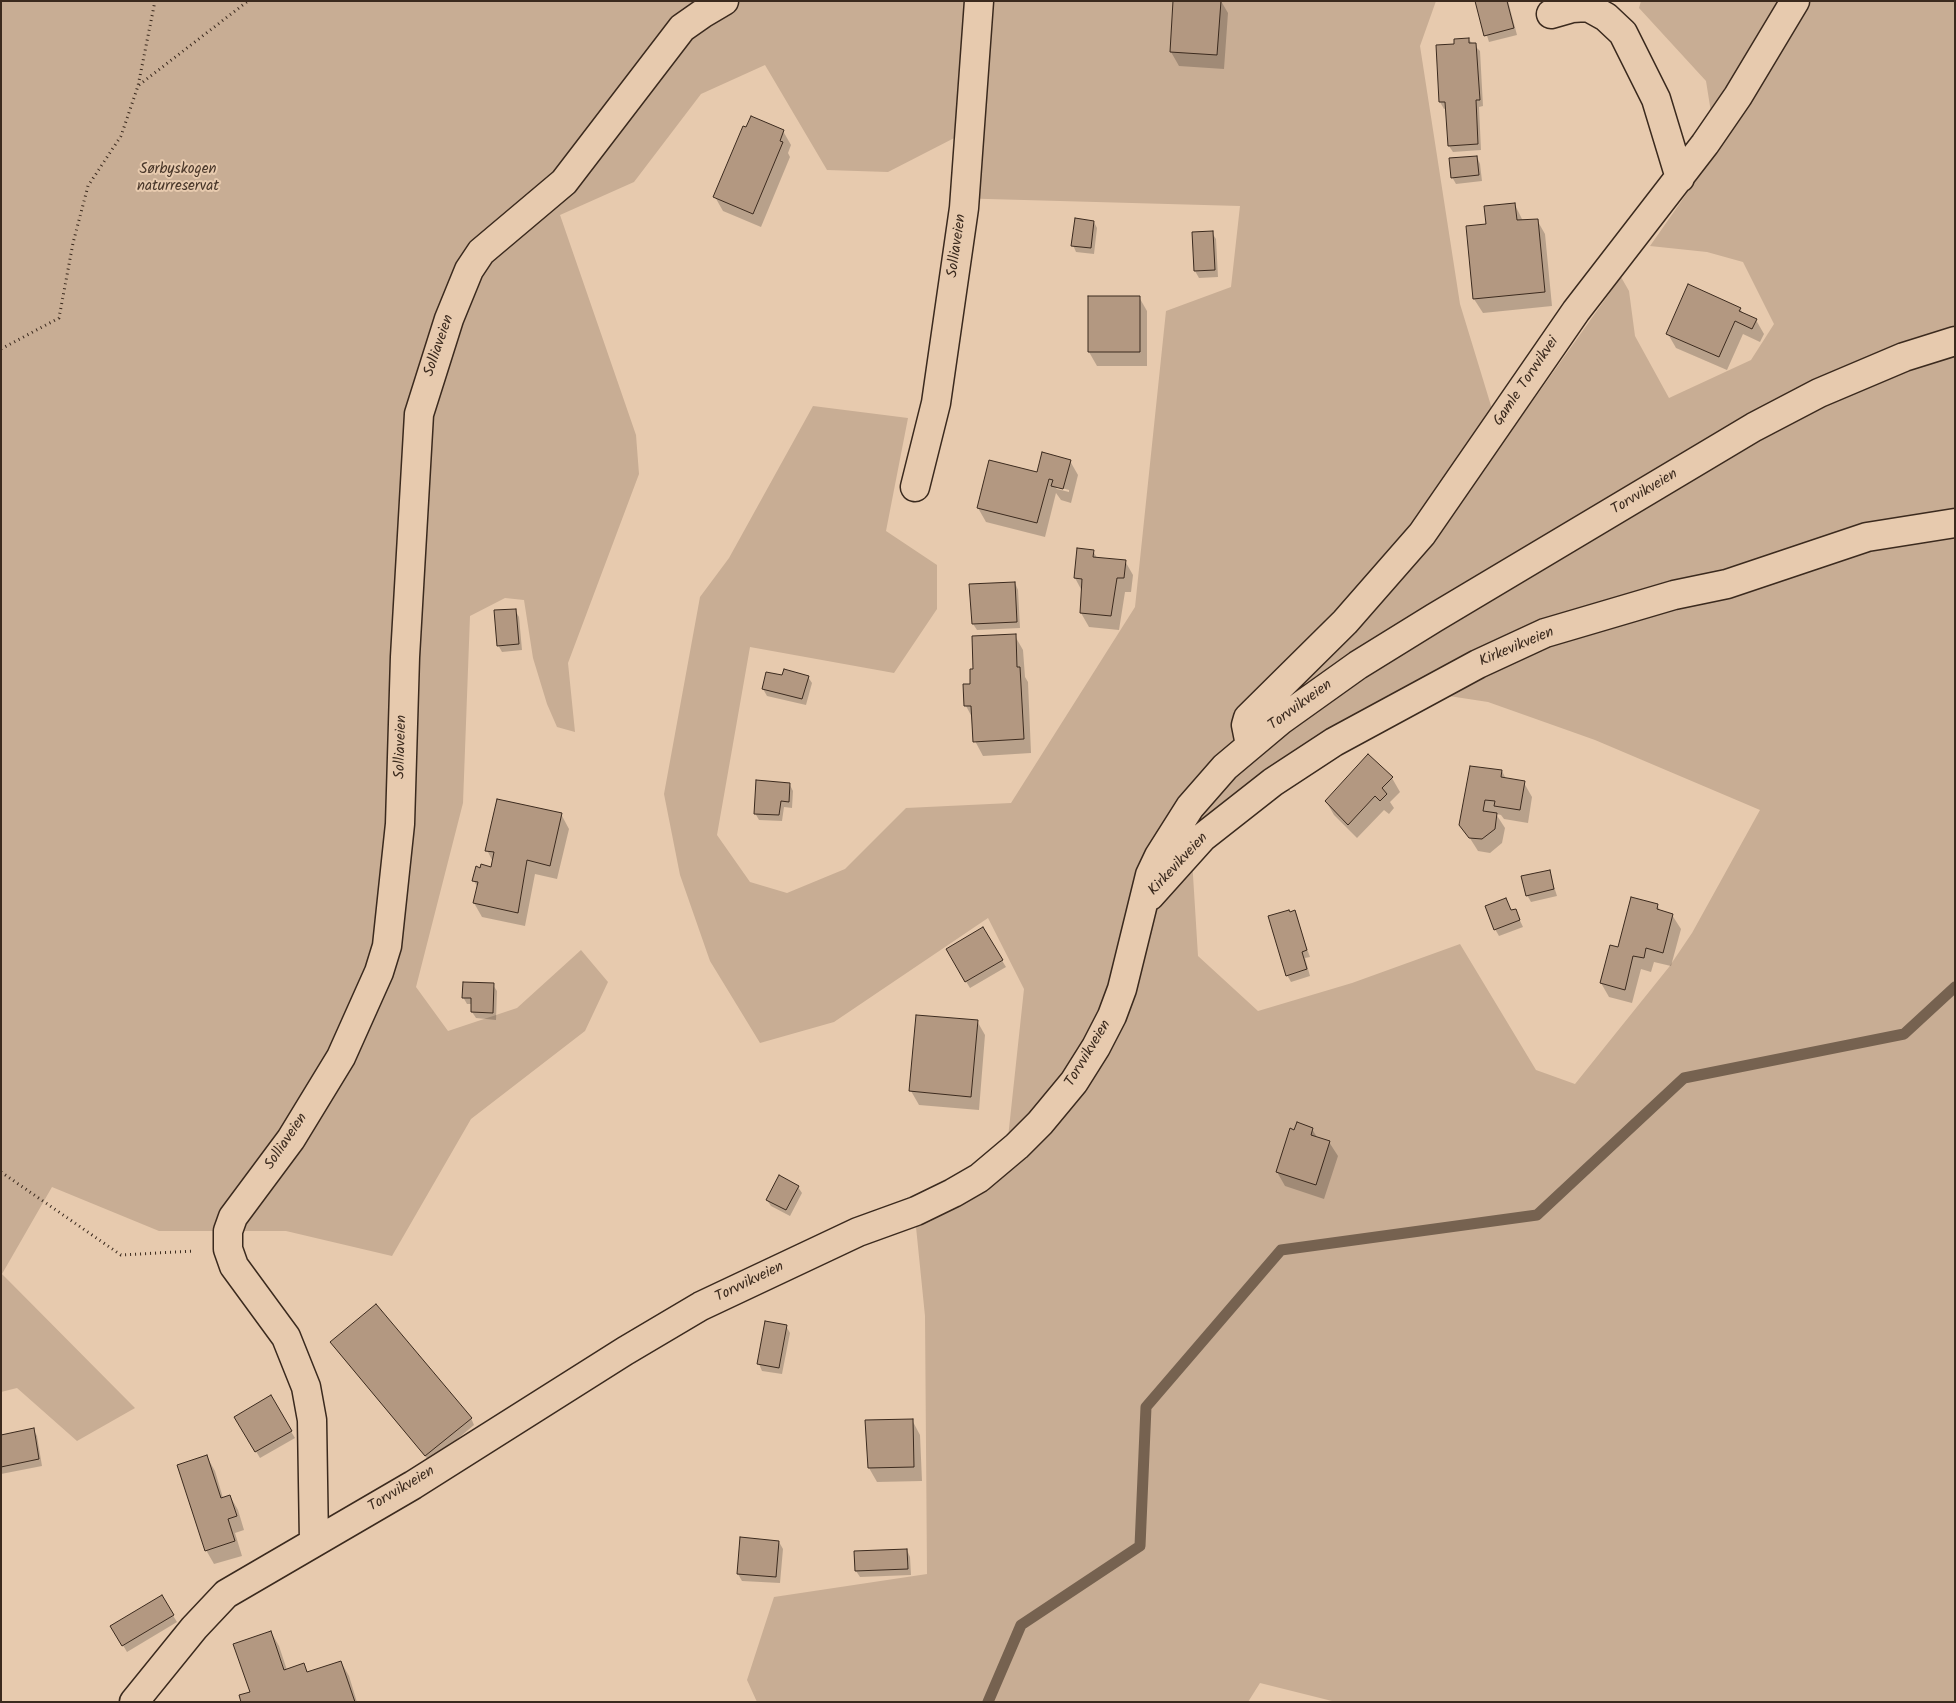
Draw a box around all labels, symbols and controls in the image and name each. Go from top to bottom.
park label: Sørbyskogen naturreservat [137,161,219,196]
street label: Solliaveien [945,213,971,279]
street label: Solliaveien [421,313,459,379]
street label: Gamle Torvvikvei [1490,334,1564,430]
street label: Torvvikveien [1608,466,1682,520]
street label: Kirkevikveien [1477,624,1557,672]
street label: Torvvikveien [1266,677,1336,735]
street label: Solliaveien [392,715,412,779]
street label: Kirkevikveien [1145,830,1213,900]
street label: Torvvikveien [1062,1017,1116,1091]
street label: Solliaveien [262,1110,312,1174]
street label: Torvvikveien [713,1259,787,1307]
street label: Torvvikveien [365,1463,439,1517]

